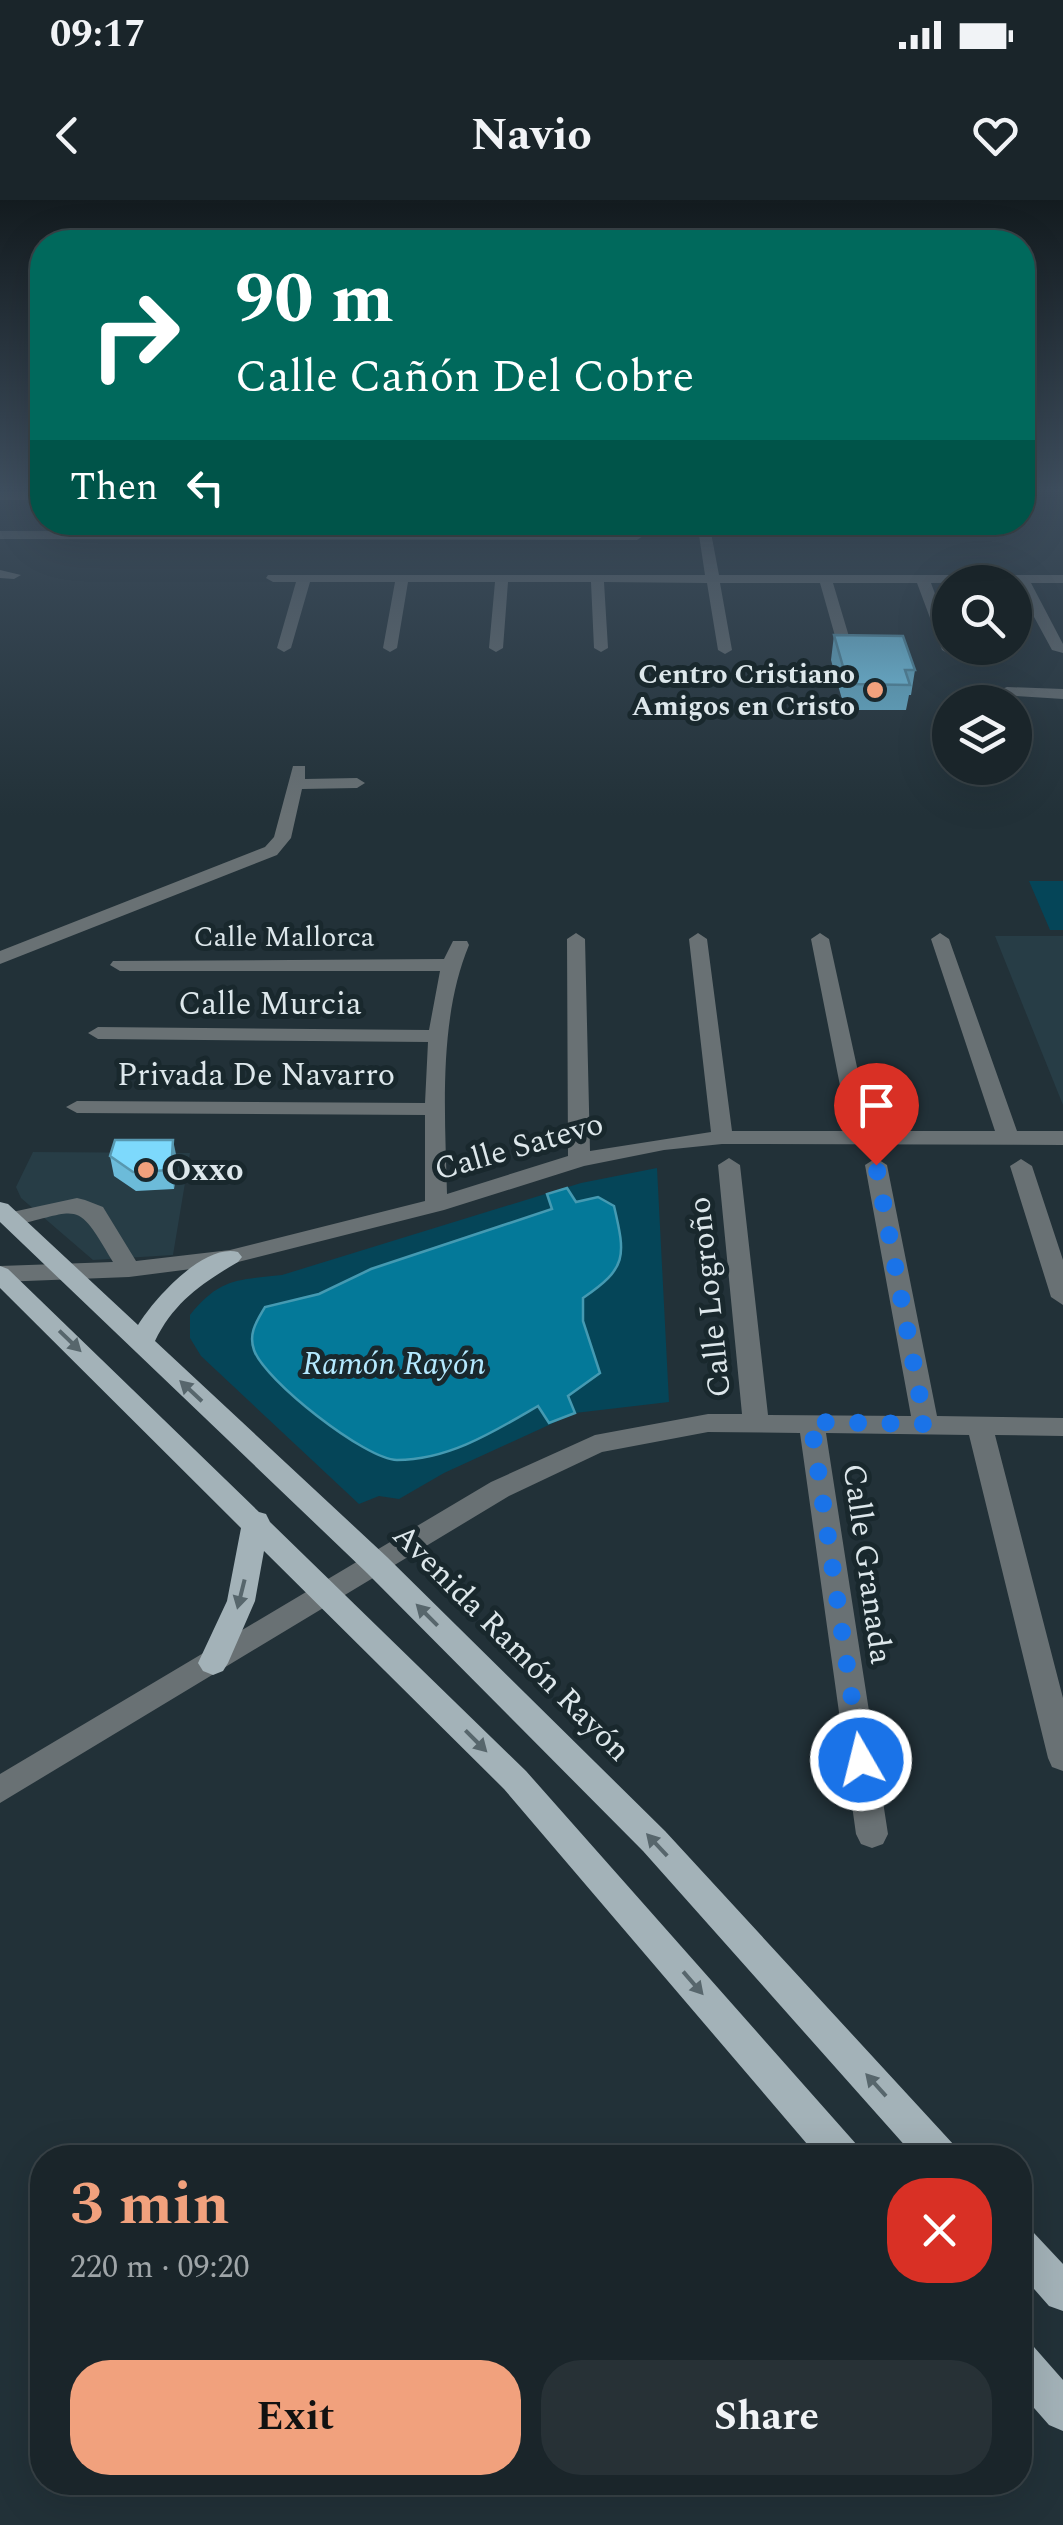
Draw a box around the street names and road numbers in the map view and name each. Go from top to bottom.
street label: Calle Mallorca [193,916,375,959]
street label: Calle Murcia [178,980,362,1029]
street label: Privada De Navarro [117,1051,395,1100]
street label: Calle Satevo [429,1100,609,1194]
street label: Calle Logroño [675,1194,745,1400]
street label: Calle Granada [829,1461,905,1668]
street label: Avenida Ramón Rayón [380,1512,642,1774]

